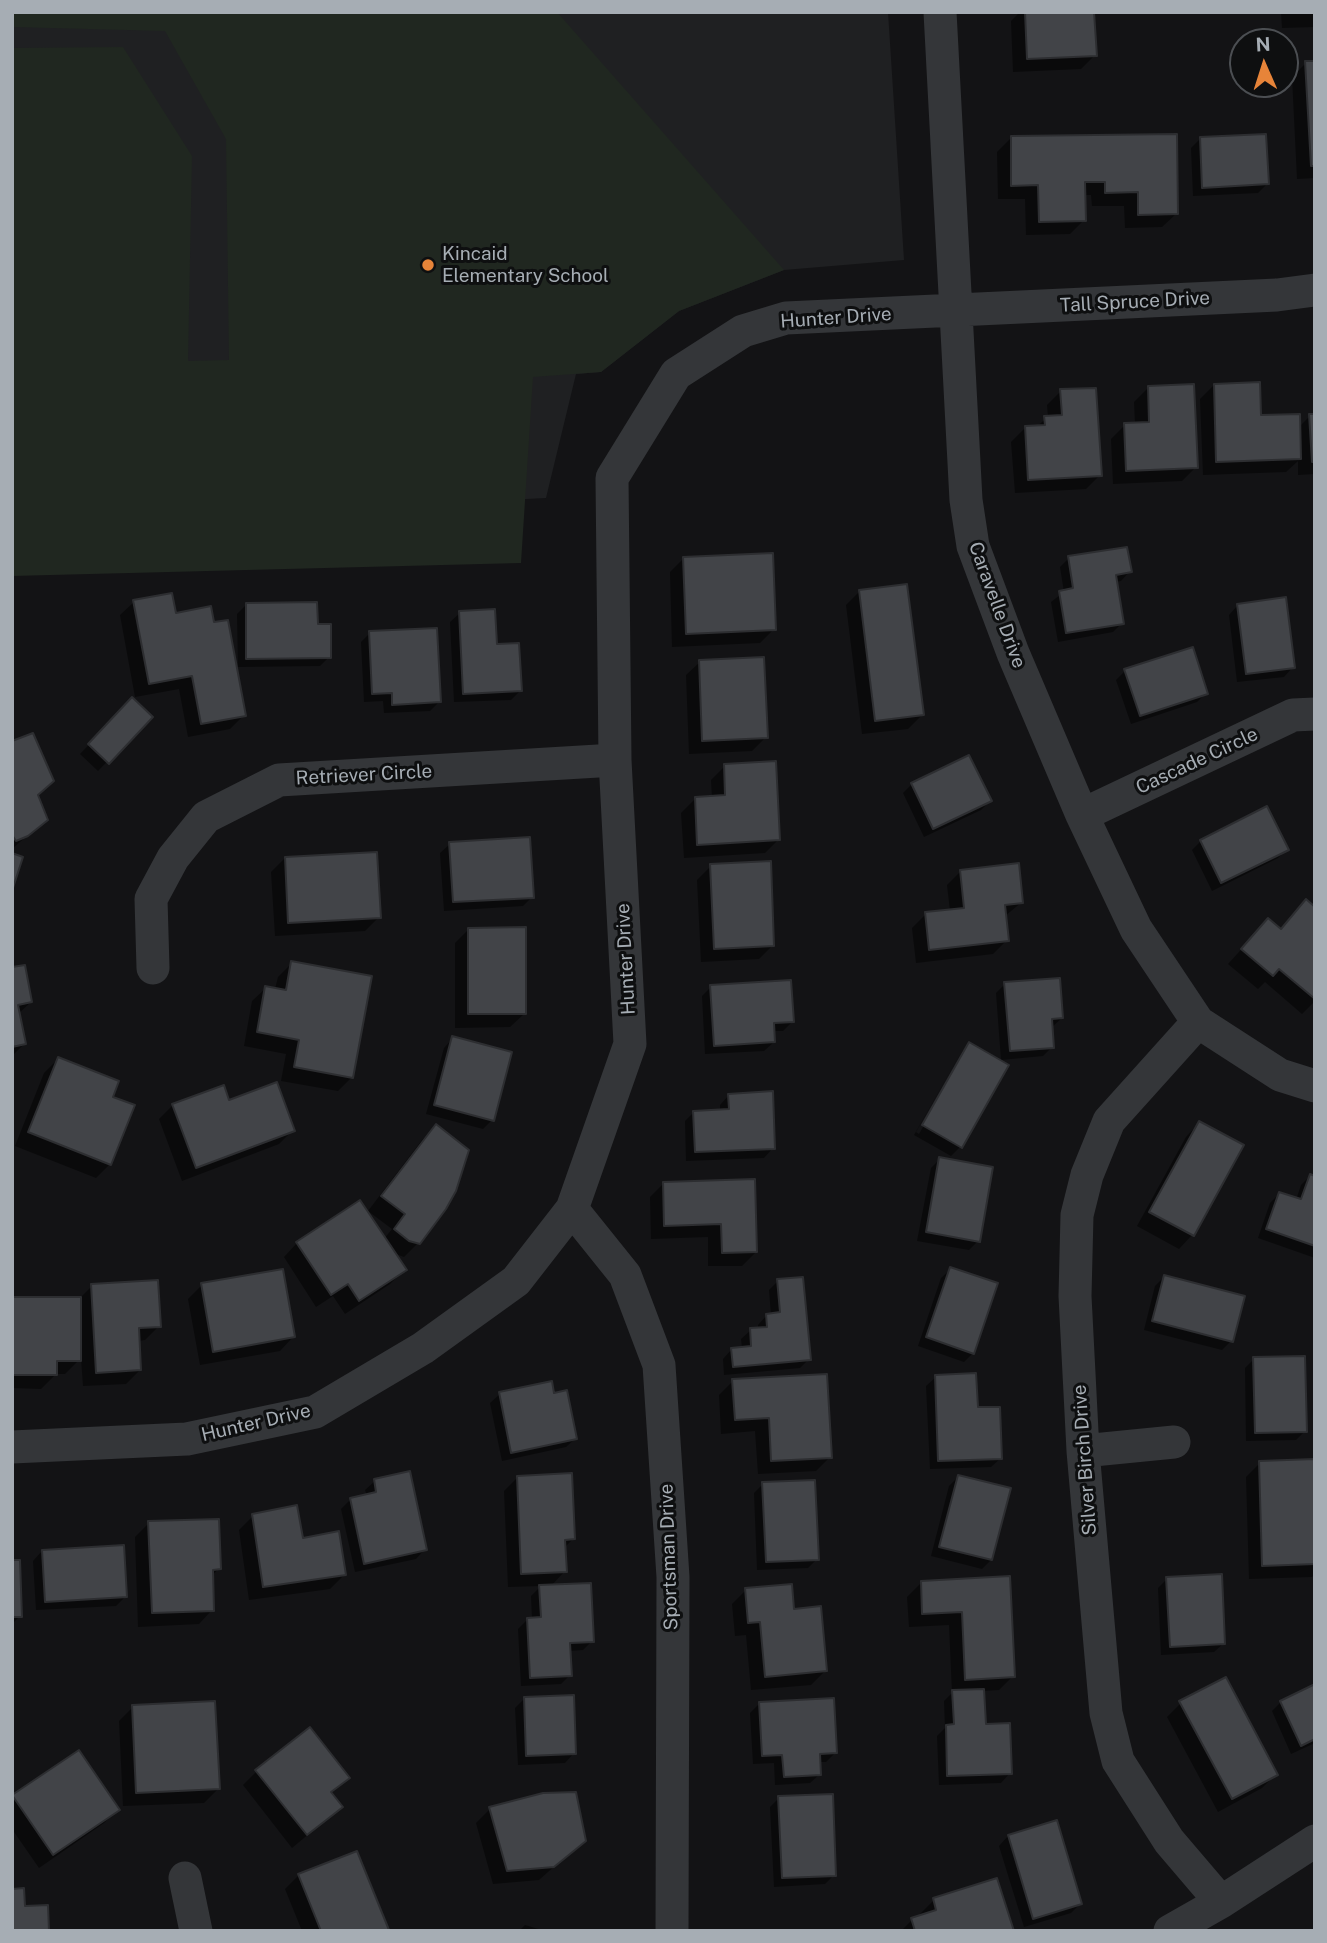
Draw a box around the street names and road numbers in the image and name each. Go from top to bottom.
street label: Tall Spruce Drive [1059,287,1211,317]
street label: Hunter Drive [780,303,892,333]
street label: Caravelle Drive [964,539,1030,671]
street label: Cascade Circle [1132,723,1262,799]
street label: Retriever Circle [295,760,433,790]
street label: Hunter Drive [612,903,640,1015]
street label: Silver Birch Drive [1068,1384,1102,1536]
street label: Hunter Drive [199,1399,313,1447]
street label: Sportsman Drive [655,1483,683,1631]

